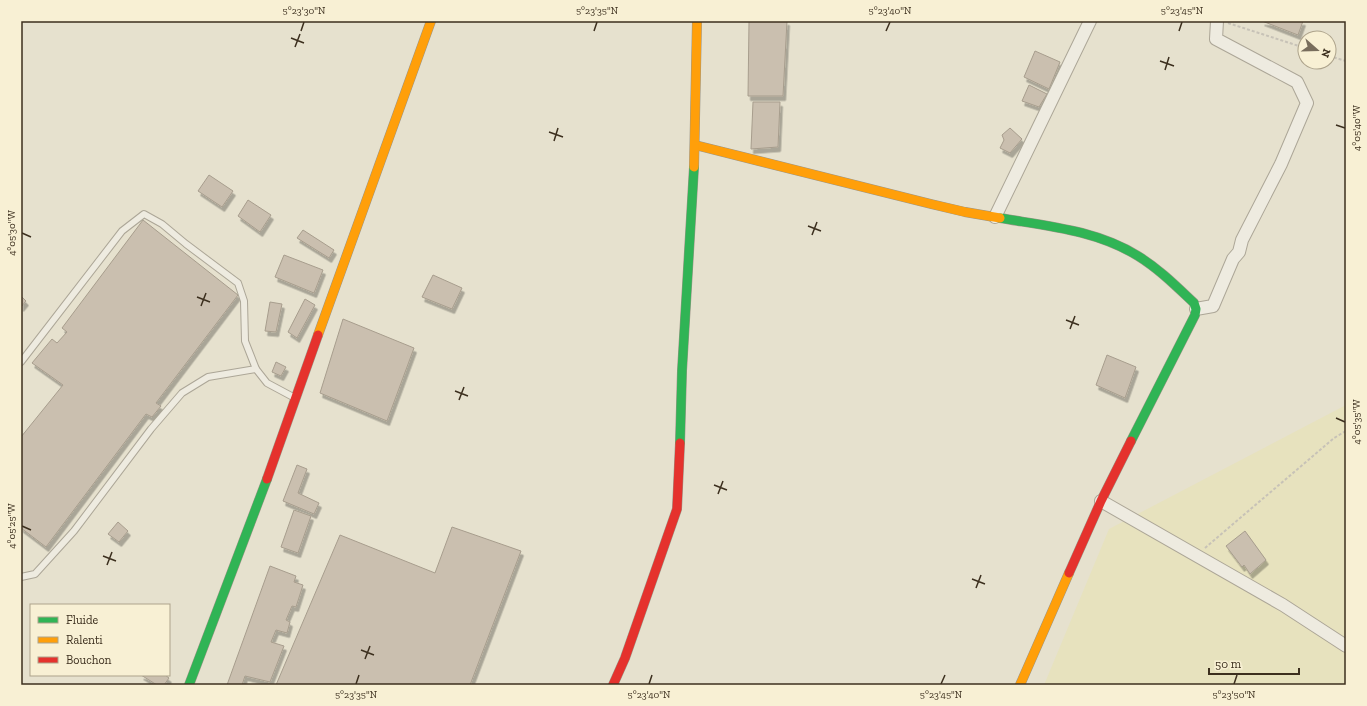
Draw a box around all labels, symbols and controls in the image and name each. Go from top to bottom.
text: 5°23'30"N [283,5,326,17]
text: 5°23'35"N [576,5,619,17]
text: 5°23'40"N [869,5,912,17]
text: 5°23'45"N [1161,5,1204,17]
north arrow [1297,30,1337,70]
text: N [1318,47,1333,60]
text: 4°05'40"W [1351,104,1363,151]
text: 4°05'30"W [6,210,18,256]
text: 4°05'35"W [1351,399,1363,445]
text: 4°05'25"W [6,503,18,549]
legend [30,604,170,676]
text: Fluide [66,613,99,627]
text: Ralenti [66,633,103,647]
scale bar [1209,650,1299,676]
text: Bouchon [66,653,112,667]
text: 50 m [1215,657,1242,671]
text: 5°23'35"N [335,689,378,701]
text: 5°23'40"N [628,689,671,701]
text: 5°23'45"N [920,689,963,701]
text: 5°23'50"N [1213,689,1256,701]

